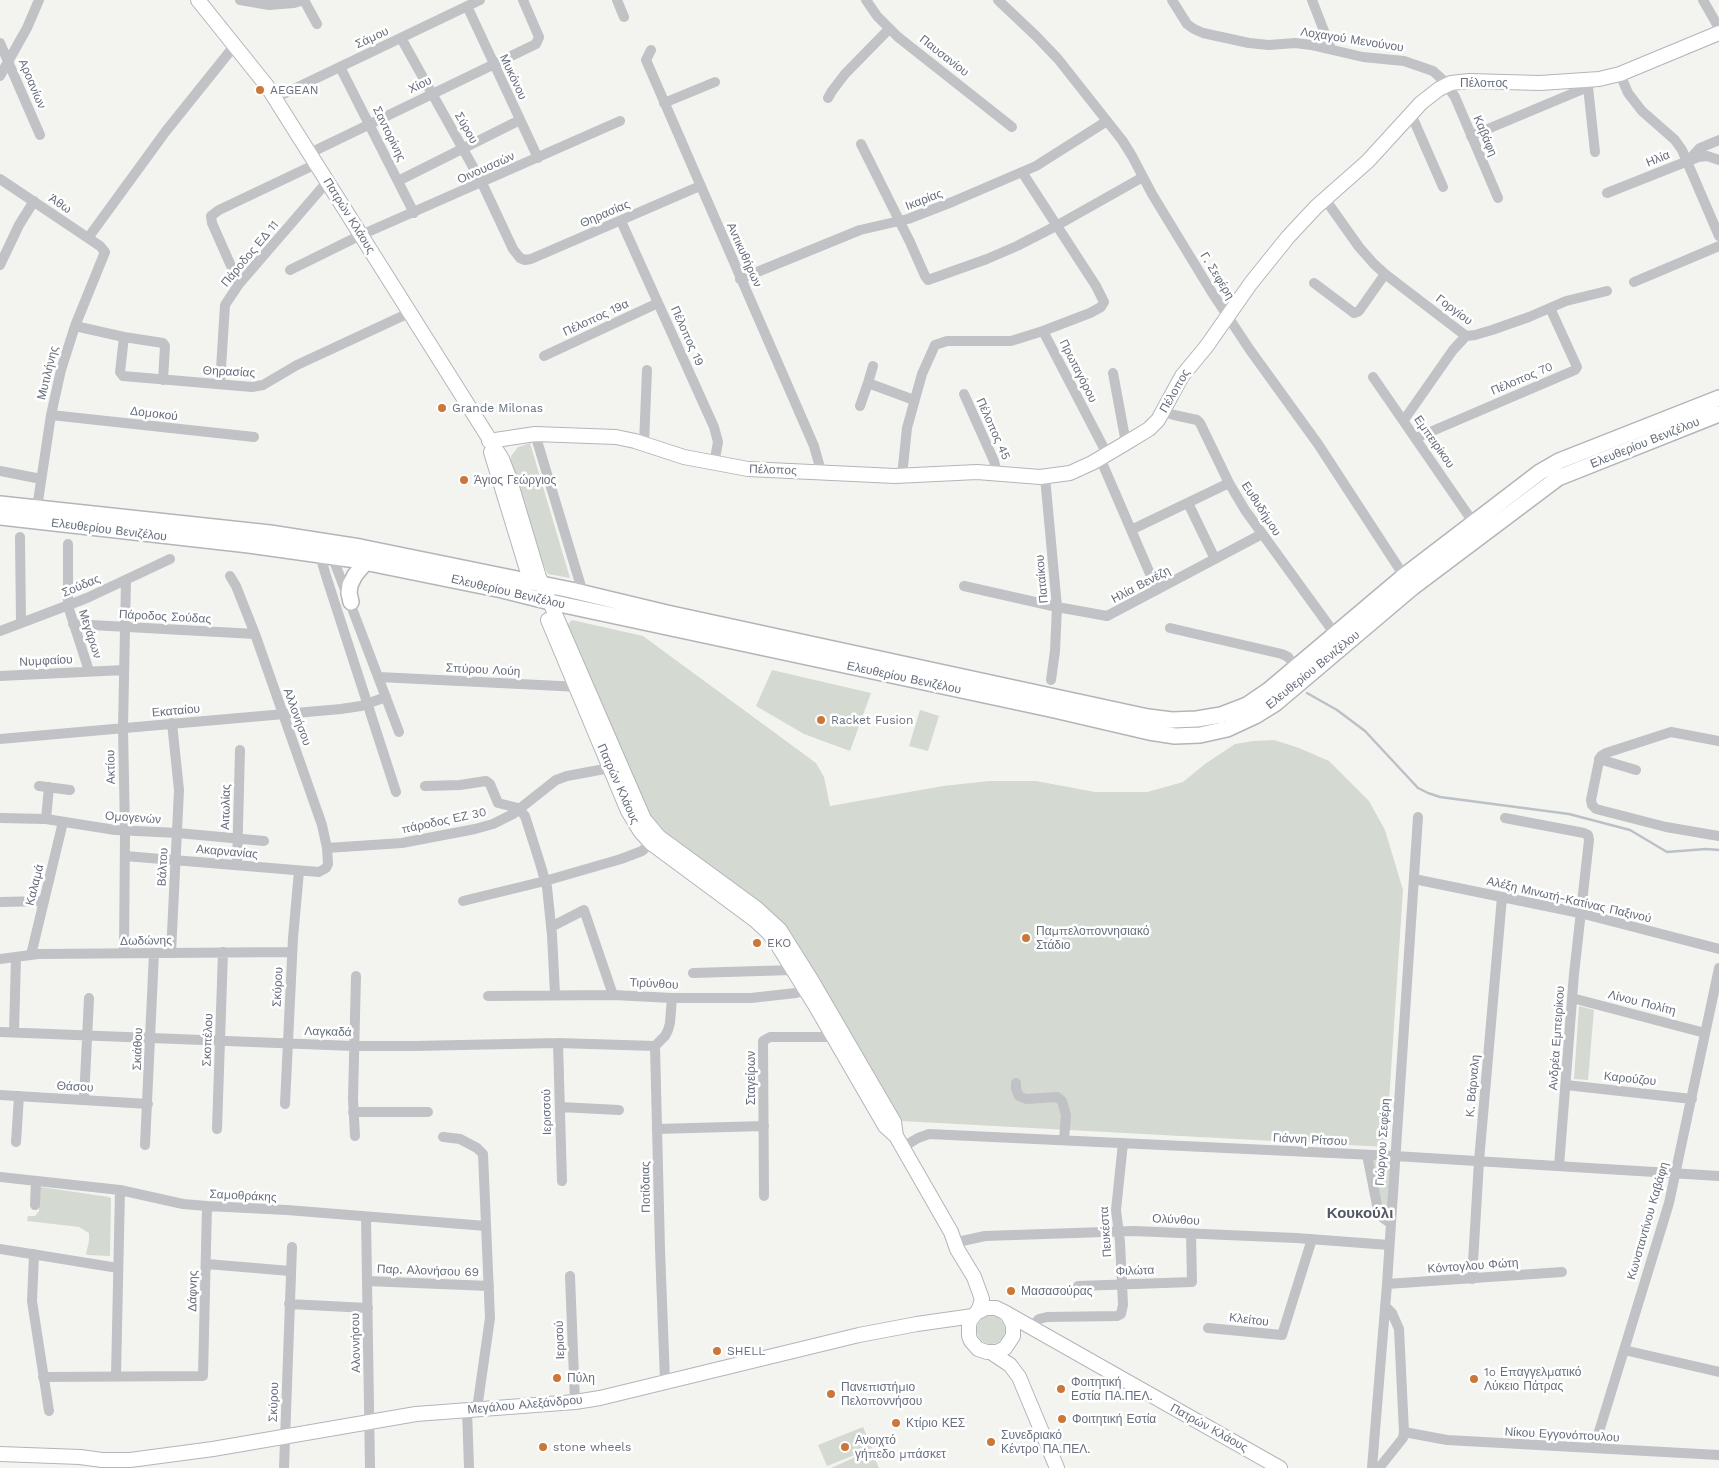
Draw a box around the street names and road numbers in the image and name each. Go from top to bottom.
street label: Σάμου [353,24,391,52]
street label: Λοχαγού Μενούνου [1299,25,1405,55]
street label: Παυσανίου [917,32,971,80]
street label: Μυκόνου [496,52,530,102]
street label: Αροανίων [15,57,49,111]
street label: Χίου [406,73,434,97]
street label: Πέλοπος [1460,76,1508,90]
street label: Σαντορίνης [369,104,409,164]
street label: Σύρου [451,110,481,146]
street label: Καβάφη [1470,113,1500,159]
street label: Ηλία [1644,148,1672,170]
street label: Οινουσσών [455,149,517,187]
street label: Πατρών Κλάους [320,176,378,256]
street label: Ικαρίας [904,186,944,214]
street label: Άθω [46,191,74,217]
street label: Θηρασίας [578,197,632,231]
street label: Πάροδος ΕΔ 11 [218,218,282,290]
street label: Αντικυθήρων [723,220,765,290]
street label: Γ. Σεφέρη [1197,250,1237,302]
street label: Γοργίου [1433,292,1475,328]
street label: Πέλοπος 19α [561,296,631,340]
street label: Πέλοπος 19 [667,304,707,368]
street label: Πρωταγόρου [1056,337,1100,405]
street label: Μυτιλήνης [34,345,62,401]
street label: Πέλοπος 70 [1489,360,1555,398]
street label: Θηρασίας [202,363,256,381]
street label: Πέλοπος [1157,367,1193,415]
street label: Πέλοπος 45 [973,396,1013,462]
street label: Δομοκού [129,404,179,424]
street label: Εμπειρίκου [1411,413,1457,471]
street label: Ελευθερίου Βενιζέλου [1588,415,1702,471]
street label: Πέλοπος [749,462,797,478]
street label: Ευθυδήμου [1238,479,1284,539]
street label: Ελευθερίου Βενιζέλου [50,516,168,544]
street label: Παταίκου [1033,554,1051,604]
street label: Ηλία Βενέζη [1109,563,1173,607]
street label: Σούδας [60,572,102,600]
street label: Ελευθερίου Βενιζέλου [450,572,566,612]
street label: Πάροδος Σούδας [118,607,212,627]
street label: Μεγάρων [75,608,105,660]
street label: Ελευθερίου Βενιζέλου [1263,628,1363,712]
street label: Νυμφαίου [19,652,73,670]
street label: Ελευθερίου Βενιζέλου [846,659,962,697]
street label: Σπύρου Λούη [445,661,521,679]
street label: Αλλονήσου [280,686,314,748]
street label: Εκαταίου [151,702,201,720]
street label: Πατρών Κλάους [594,742,642,826]
street label: Ακτίου [103,750,119,784]
street label: Αιτωλίας [218,784,234,830]
street label: πάροδος ΕΖ 30 [400,805,488,837]
street label: Ομογενών [104,809,162,827]
street label: Ακαρνανίας [196,842,258,862]
street label: Βάλτου [155,847,171,887]
street label: Καλαμά [23,863,47,907]
street label: Αλέξη Μινωτή-Κατίνας Παξινού [1485,874,1653,926]
street label: Δωδώνης [120,933,172,949]
street label: Σκύρου [270,967,286,1007]
street label: Τιρύνθου [629,976,679,992]
street label: Ανδρέα Εμπειρίκου [1546,985,1568,1091]
street label: Λίνου Πολίτη [1607,988,1677,1018]
street label: Σκοπέλου [200,1013,216,1067]
street label: Λαγκαδά [304,1024,352,1040]
street label: Σκιάθου [130,1027,146,1071]
street label: Σταγείρων [744,1051,758,1105]
street label: Κ. Βάρναλη [1463,1054,1483,1118]
street label: Καρούζου [1603,1069,1657,1089]
street label: Θάσου [56,1079,94,1095]
street label: Ιερισσού [539,1089,555,1135]
street label: Γιώργου Σεφέρη [1373,1098,1393,1186]
street label: Γιάννη Ρίτσου [1273,1131,1347,1149]
street label: Κωνσταντίνου Καβάφη [1624,1160,1672,1282]
street label: Ποτίδαιας [638,1161,654,1213]
street label: Σαμοθράκης [209,1187,277,1205]
street label: Πευκέστα [1097,1206,1115,1258]
street label: Ολύνθου [1152,1212,1200,1228]
street label: Κόντογλου Φώτη [1427,1256,1519,1276]
street label: Παρ. Αλονήσου 69 [377,1262,479,1280]
street label: Φιλώτα [1115,1263,1155,1279]
street label: Δάφνης [185,1270,201,1312]
street label: Κλείτου [1228,1310,1270,1330]
street label: Αλοννήσου [348,1313,364,1373]
street label: Ιερισού [552,1320,568,1360]
street label: Σκύρου [266,1382,282,1422]
street label: Μεγάλου Αλεξάνδρου [467,1393,583,1417]
street label: Πατρών Κλάους [1168,1401,1250,1455]
street label: Νίκου Εγγονόπουλου [1504,1425,1620,1445]

